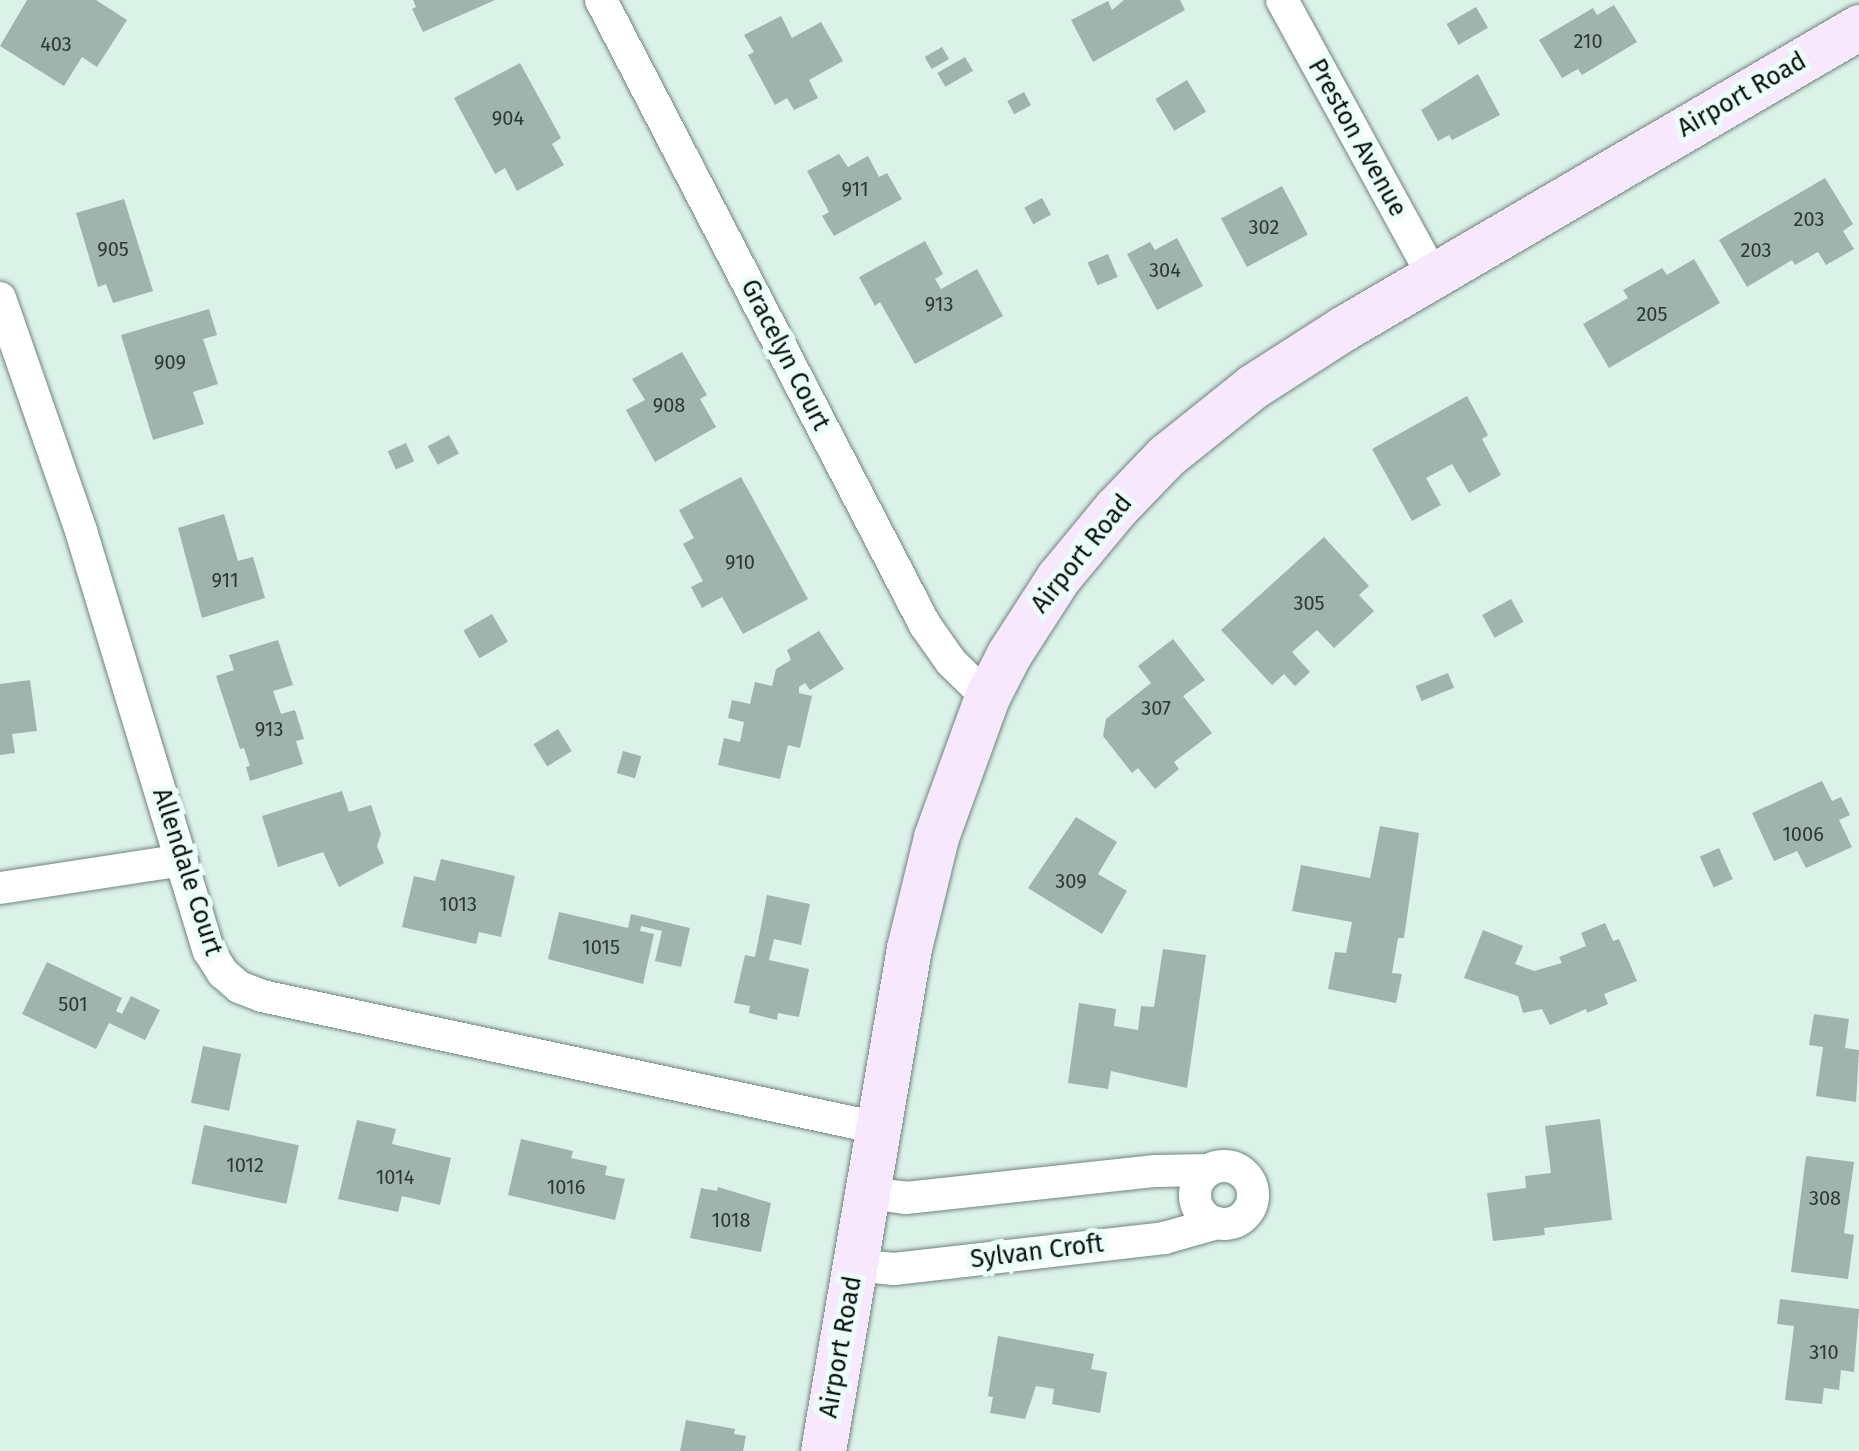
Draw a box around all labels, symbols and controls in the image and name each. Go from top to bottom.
house number: 210 [1573,29,1603,53]
house number: 403 [40,32,72,56]
street label: Airport Road [1672,46,1812,144]
street label: Preston Avenue [1301,54,1413,222]
house number: 904 [492,106,524,130]
house number: 911 [841,177,869,201]
house number: 203 [1794,207,1824,231]
house number: 302 [1249,215,1279,239]
house number: 905 [97,237,129,261]
house number: 203 [1741,238,1771,262]
house number: 304 [1149,258,1181,282]
street label: Gracelyn Court [734,275,836,435]
house number: 913 [925,292,953,316]
house number: 205 [1636,302,1668,326]
house number: 909 [154,350,186,374]
house number: 908 [653,393,685,417]
street label: Airport Road [1025,489,1139,619]
house number: 910 [725,550,755,574]
house number: 911 [211,568,239,592]
house number: 305 [1293,591,1325,615]
house number: 307 [1141,696,1171,720]
house number: 913 [255,717,283,741]
street label: Allendale Court [146,785,228,959]
house number: 1006 [1782,822,1824,846]
house number: 309 [1055,869,1087,893]
house number: 1013 [439,892,477,916]
house number: 1015 [582,935,620,959]
house number: 501 [58,992,88,1016]
house number: 1012 [226,1153,264,1177]
house number: 1014 [376,1165,414,1189]
house number: 1016 [547,1175,585,1199]
house number: 308 [1809,1186,1841,1210]
house number: 1018 [712,1208,750,1232]
street label: Sylvan Croft [969,1229,1105,1275]
street label: Airport Road [814,1274,868,1420]
house number: 310 [1809,1340,1839,1364]

